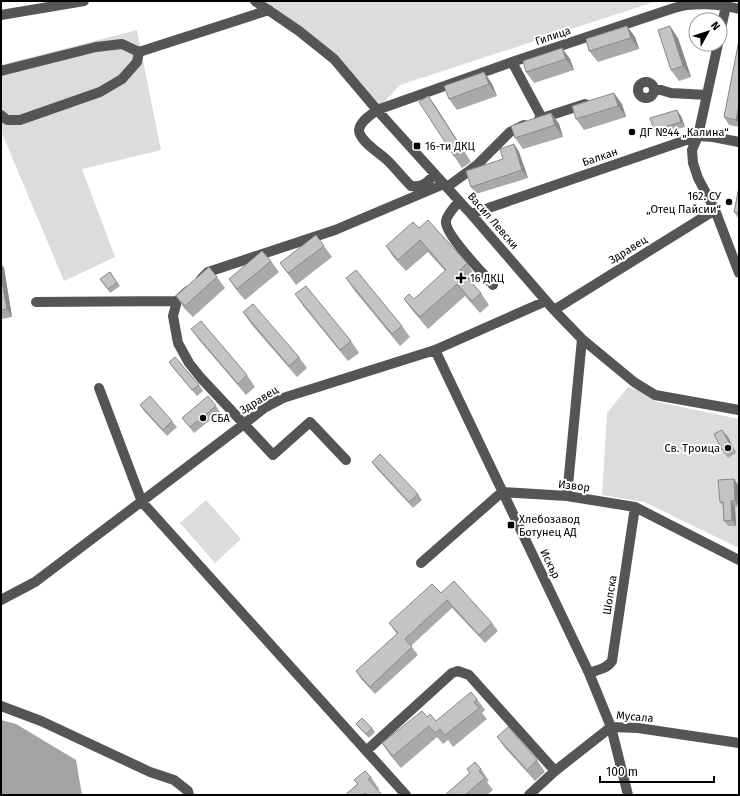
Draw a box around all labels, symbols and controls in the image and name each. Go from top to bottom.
north arrow [688,12,728,52]
text: N [708,19,723,33]
street label: Гилица [534,24,572,48]
place label: ДГ №44 „Калина“ [639,126,729,139]
marker: ДГ №44 „Калина“ [627,127,637,137]
place label: 16-ти ДКЦ [425,140,476,153]
marker: 16-ти ДКЦ [412,141,422,151]
street label: Балкан [581,145,619,169]
street label: Васил Левски [465,190,521,252]
place label: 162. СУ „Отец Пайсии“ [646,190,722,216]
marker: 162. СУ „Отец Пайсии“ [724,197,734,207]
street label: Здравец [606,233,650,267]
marker: 16 ДКЦ [455,272,467,284]
place label: 16 ДКЦ [470,272,505,285]
street label: Здравец [237,383,281,417]
place label: СБА [211,412,230,425]
marker: СБА [198,413,208,423]
place label: Св. Троица [665,442,720,455]
marker: Св. Троица [723,443,733,453]
street label: Извор [557,478,591,494]
place label: Хлебозавод Ботунец АД [519,513,580,539]
marker: Хлебозавод Ботунец АД [506,520,516,530]
street label: Искър [537,547,563,581]
street label: Шопска [600,574,620,616]
street label: Мусала [616,709,654,725]
scale bar [600,758,714,784]
text: 100 m [606,765,638,779]

